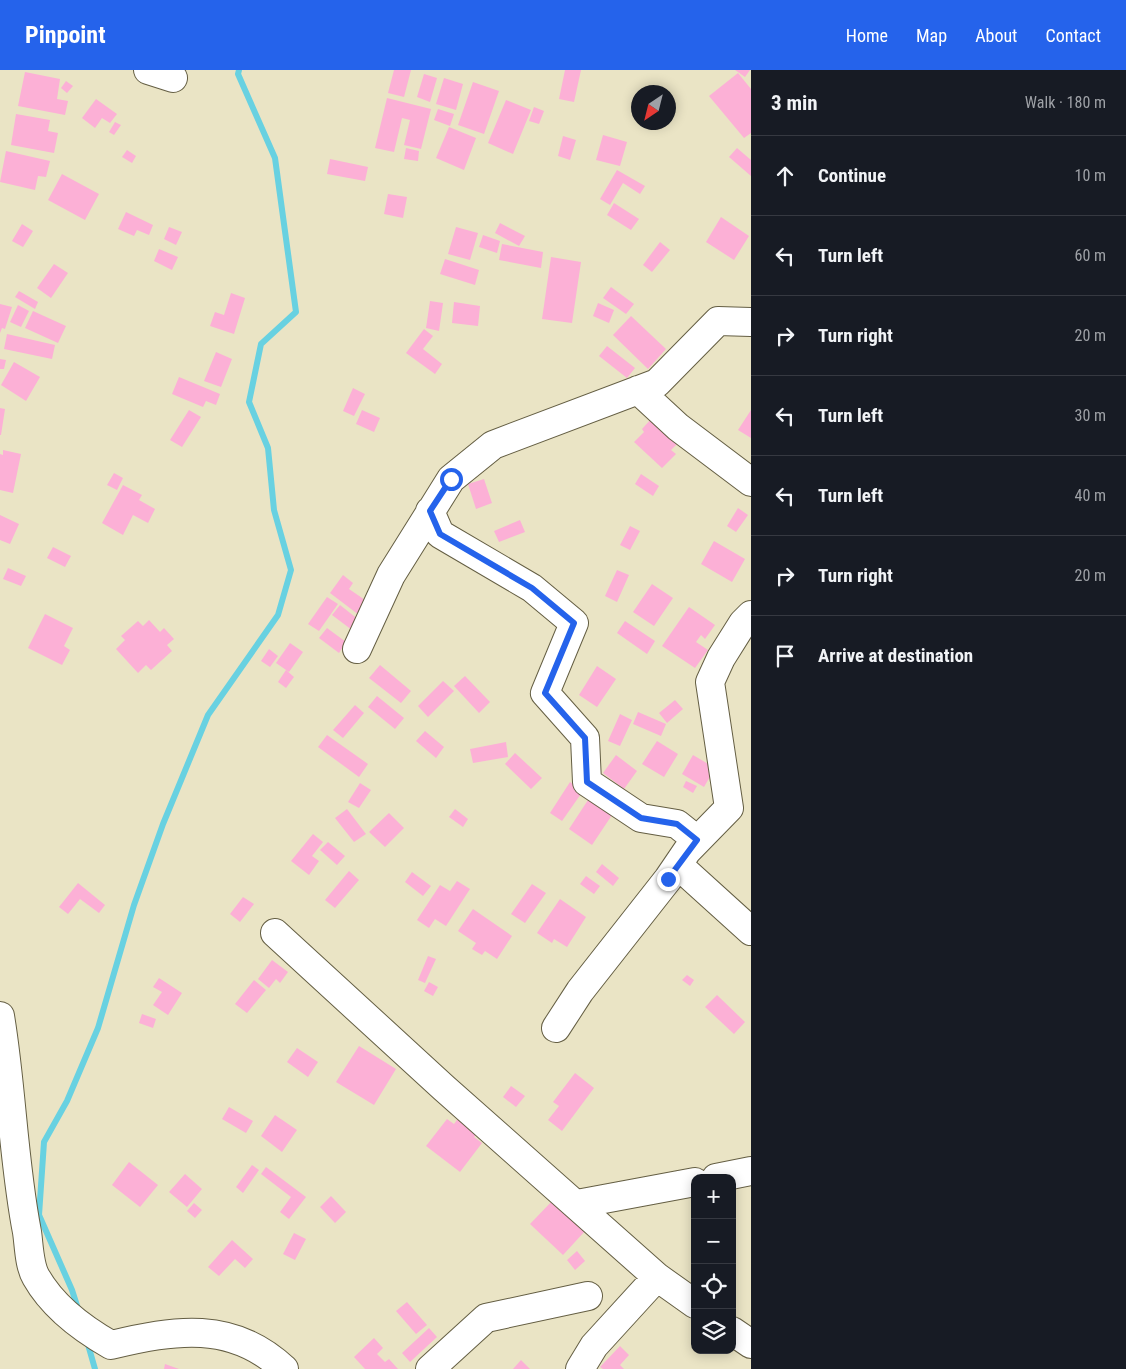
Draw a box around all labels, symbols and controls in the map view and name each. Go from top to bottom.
text: Pinpoint [25,21,106,49]
text: Home [846,25,888,46]
text: Map [916,25,947,46]
text: About [975,25,1017,46]
text: Contact [1045,25,1101,46]
north arrow [631,85,676,130]
text: 3 min [771,91,818,115]
text: Walk · 180 m [1025,93,1106,112]
icon: ahead [771,162,799,190]
text: Continue [818,164,886,187]
text: 10 m [1074,166,1106,185]
icon: left [771,242,799,270]
text: Turn left [818,244,883,267]
text: 60 m [1074,246,1106,265]
icon: right [771,322,799,350]
text: Turn right [818,324,893,347]
text: 20 m [1074,326,1106,345]
icon: left [771,402,799,430]
text: Turn left [818,404,883,427]
text: 30 m [1074,406,1106,425]
route start [440,468,463,491]
icon: left [771,482,799,510]
text: Turn left [818,484,883,507]
text: 40 m [1074,486,1106,505]
icon: right [771,562,799,590]
text: Turn right [818,564,893,587]
text: 20 m [1074,566,1106,585]
icon: arrive [771,642,799,670]
text: Arrive at destination [818,644,973,667]
route end [657,868,680,891]
map controls [691,1174,736,1354]
button: + [691,1174,736,1219]
button: − [691,1219,736,1264]
button: locate [691,1264,736,1309]
button: layers [691,1309,736,1354]

